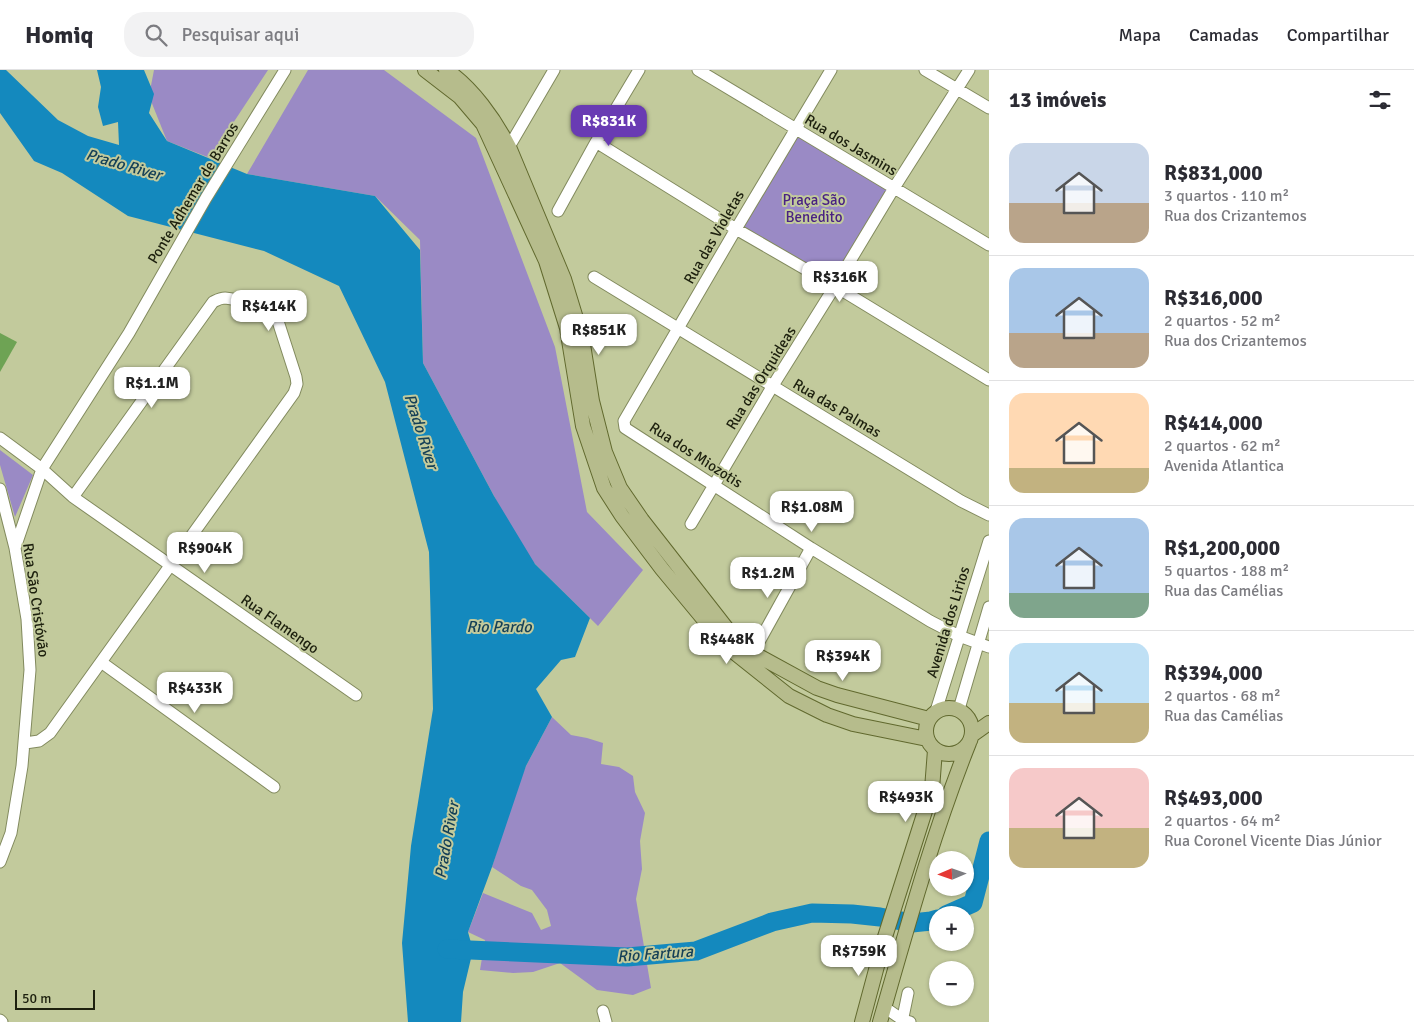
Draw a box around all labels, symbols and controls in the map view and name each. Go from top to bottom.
search box [124,12,474,57]
text: Homiq [25,20,94,50]
icon: search [142,21,170,49]
text: Pesquisar aqui [182,23,299,47]
text: Mapa [1119,24,1161,46]
text: Camadas [1189,24,1259,46]
text: Compartilhar [1287,24,1389,46]
icon: filters [1366,86,1394,114]
text: 13 imóveis [1009,87,1106,113]
pin: R$831K [568,104,650,147]
street label: Rua dos Jasmins [802,110,901,180]
text: R$831K [582,111,636,131]
street label: Ponte Adhemar de Barros [144,119,243,267]
water label: Prado River [84,145,166,186]
text: R$831,000 [1164,160,1263,186]
icon: home [1049,163,1109,223]
text: 3 quartos · 110 m² [1164,186,1289,206]
street label: Rua das Violetas [680,187,748,287]
park label: Praça São Benedito [783,191,846,226]
text: Rua dos Crizantemos [1164,206,1307,226]
pin: R$316K [799,260,881,303]
text: R$316K [813,267,867,287]
text: R$316,000 [1164,285,1263,311]
icon: home [1049,288,1109,348]
pin: R$414K [228,290,310,332]
text: R$414K [242,296,296,316]
text: 2 quartos · 52 m² [1164,311,1281,331]
pin: R$851K [558,314,640,356]
text: R$851K [572,320,626,340]
street label: Rua das Orquideas [722,323,800,433]
text: Rua dos Crizantemos [1164,331,1307,351]
pin: R$1.1M [111,366,193,409]
text: R$1.1M [125,373,179,393]
street label: Rua das Palmas [790,375,885,442]
water label: Prado River [400,391,443,473]
text: R$414,000 [1164,410,1263,436]
icon: home [1049,413,1109,473]
street label: Rua dos Miozotis [646,418,746,492]
text: 2 quartos · 62 m² [1164,436,1281,456]
text: Avenida Atlantica [1164,456,1284,476]
pin: R$1.08M [766,490,858,533]
text: R$1.08M [781,497,843,517]
pin: R$904K [164,532,246,574]
text: R$1,200,000 [1164,535,1280,561]
text: R$904K [178,538,232,558]
icon: home [1049,538,1109,598]
street label: Rua São Cristóvão [19,542,53,658]
pin: R$1.2M [727,556,809,599]
text: 5 quartos · 188 m² [1164,561,1289,581]
text: R$1.2M [741,563,795,583]
street label: Avenida dos Lirios [922,564,974,680]
text: Rua das Camélias [1164,581,1283,601]
street label: Rua Flamengo [238,591,323,658]
water label: Rio Pardo [466,617,532,637]
pin: R$448K [686,622,768,665]
text: R$448K [700,629,754,649]
pin: R$394K [802,640,884,682]
text: R$394K [816,646,870,666]
text: R$394,000 [1164,660,1263,686]
icon: home [1049,663,1109,723]
pin: R$433K [154,672,236,714]
text: R$433K [168,678,222,698]
text: 2 quartos · 68 m² [1164,686,1281,706]
text: Rua das Camélias [1164,706,1283,726]
pin: R$493K [865,780,947,823]
text: R$493,000 [1164,785,1263,811]
text: R$493K [879,787,933,807]
icon: home [1049,788,1109,848]
water label: Prado River [430,798,464,880]
text: 2 quartos · 64 m² [1164,811,1281,831]
text: Rua Coronel Vicente Dias Júnior [1164,831,1382,851]
north arrow [929,851,974,896]
map controls [929,851,974,1006]
button: + [929,906,974,951]
pin: R$759K [818,934,900,977]
water label: Rio Fartura [616,941,695,967]
text: R$759K [832,941,886,961]
button: − [929,961,974,1006]
scale bar [15,987,95,1010]
text: 50 m [22,990,51,1007]

